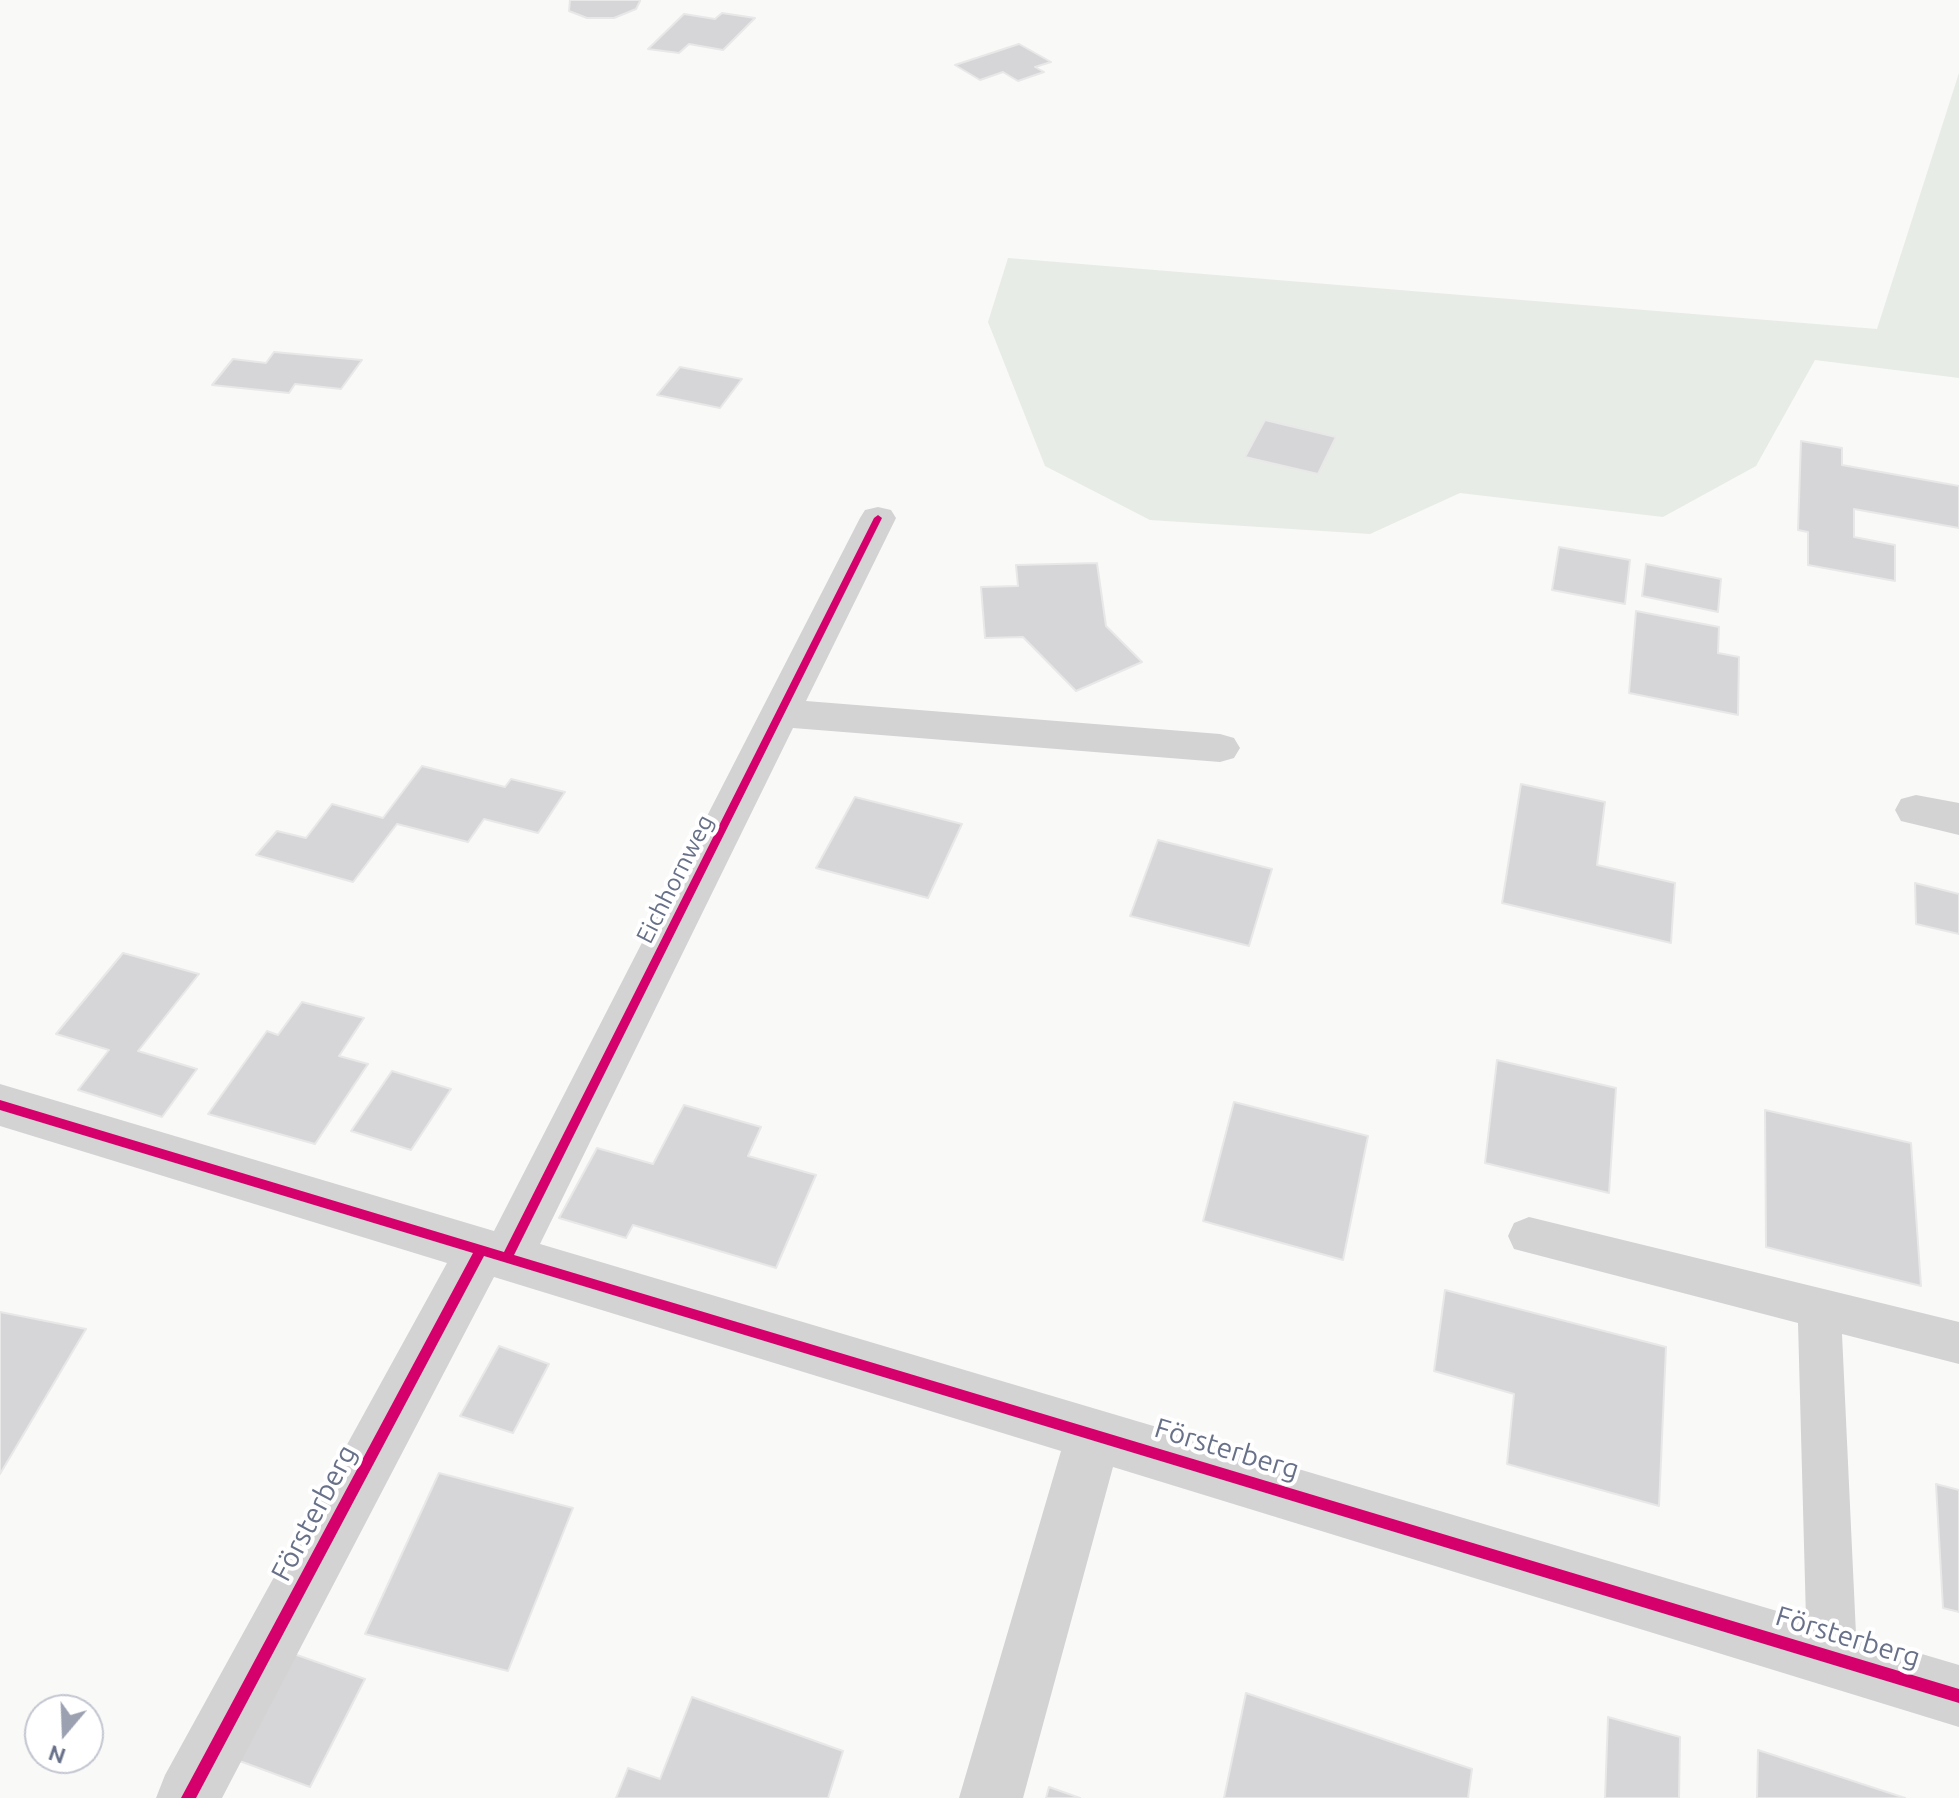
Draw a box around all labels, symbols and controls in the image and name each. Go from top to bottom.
street label: Eichhornweg [630,810,720,948]
street label: Försterberg [1151,1411,1303,1487]
street label: Försterberg [264,1439,364,1587]
street label: Försterberg [1772,1599,1924,1675]
north arrow [24,1694,104,1774]
text: N [45,1741,69,1770]

